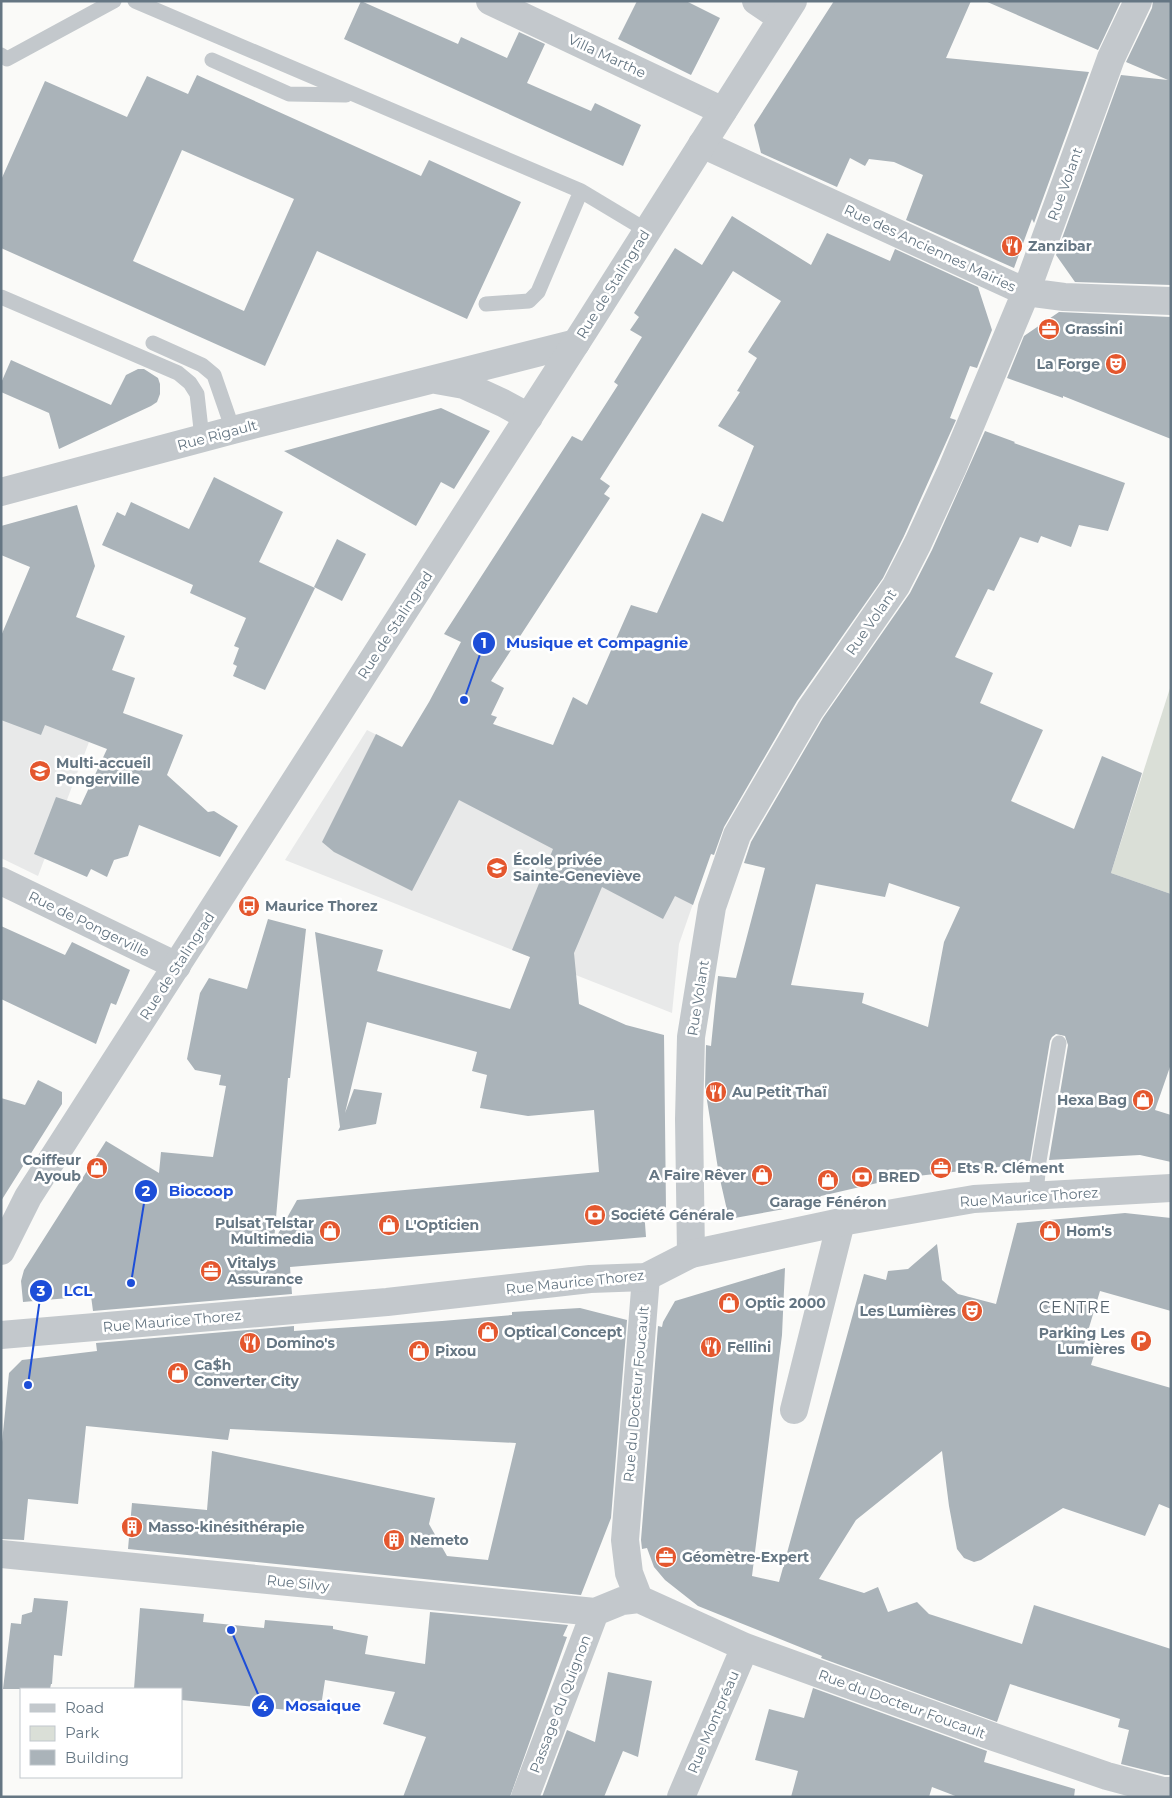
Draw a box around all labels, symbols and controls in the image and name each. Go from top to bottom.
street label: Villa Marthe [565,30,649,82]
street label: Rue Volant [1043,145,1087,223]
street label: Rue des Anciennes Mairies [841,200,1019,296]
street label: Rue de Stalingrad [572,226,654,342]
restaurant icon: Zanzibar [1000,234,1024,258]
place label: Zanzibar [1028,237,1092,255]
office icon: Grassini [1037,317,1061,341]
place label: Grassini [1065,320,1123,338]
theatre icon: La Forge [1104,352,1128,376]
place label: La Forge [1036,355,1100,373]
street label: Rue Rigault [175,416,259,454]
street label: Rue de Stalingrad [353,568,437,682]
street label: Rue Volant [842,585,901,659]
callout: Musique et Compagnie [471,628,698,658]
text: 1 [481,633,487,652]
text: Musique et Compagnie [506,633,688,652]
place label: Multi-accueil Pongerville [56,754,151,788]
school or university icon: Multi-accueil Pongerville [28,759,52,783]
place label: École privée Sainte-Geneviève [513,851,641,885]
school or university icon: École privée Sainte-Geneviève [485,856,509,880]
street label: Rue de Pongerville [25,887,153,961]
bus stop icon: Maurice Thorez [237,894,261,918]
place label: Maurice Thorez [265,897,378,915]
street label: Rue de Stalingrad [135,909,219,1023]
street label: Rue Volant [683,958,713,1037]
restaurant icon: Au Petit Thaï [704,1080,728,1104]
place label: Au Petit Thaï [731,1083,827,1101]
shop icon: Hexa Bag [1131,1088,1155,1112]
place label: Hexa Bag [1057,1091,1127,1109]
place label: Coiffeur Ayoub [22,1151,81,1185]
shop icon: Coiffeur Ayoub [85,1156,109,1180]
office icon: Ets R. Clément [929,1156,953,1180]
place label: Ets R. Clément [957,1159,1064,1177]
shop icon: A Faire Rêver [750,1163,774,1187]
bank icon: BRED [850,1165,874,1189]
place label: A Faire Rêver [648,1166,746,1184]
shop icon: Garage Fénéron [816,1168,840,1192]
place label: BRED [878,1168,920,1186]
callout: Biocoop [133,1176,243,1206]
text: 2 [142,1181,151,1200]
text: Biocoop [169,1181,233,1200]
street label: Rue Maurice Thorez [959,1183,1099,1211]
place label: Garage Fénéron [769,1193,887,1211]
bank icon: Société Générale [583,1203,607,1227]
place label: Société Générale [611,1206,735,1224]
shop icon: L'Opticien [377,1213,401,1237]
place label: Pulsat Telstar Multimedia [215,1214,314,1248]
place label: L'Opticien [405,1216,479,1234]
shop icon: Pulsat Telstar Multimedia [318,1219,342,1243]
shop icon: Hom's [1038,1219,1062,1243]
place label: Hom's [1066,1222,1112,1240]
place label: Vitalys Assurance [226,1254,303,1288]
office icon: Vitalys Assurance [199,1259,223,1283]
street label: Rue Maurice Thorez [505,1266,645,1298]
callout: LCL [29,1276,103,1306]
text: 3 [36,1281,46,1300]
text: LCL [64,1281,92,1300]
shop icon: Optic 2000 [717,1291,741,1315]
place label: Optic 2000 [745,1294,826,1312]
district label: CENTRE [1039,1298,1111,1317]
theatre icon: Les Lumières [960,1299,984,1323]
place label: Les Lumières [859,1302,957,1320]
street label: Rue du Docteur Foucault [619,1305,653,1483]
street label: Rue Maurice Thorez [102,1306,242,1336]
shop icon: Optical Concept [476,1320,500,1344]
place label: Optical Concept [504,1323,622,1341]
place label: Parking Les Lumières [1039,1324,1126,1358]
parking icon: Parking Les Lumières [1129,1329,1153,1353]
restaurant icon: Domino's [238,1331,262,1355]
place label: Domino's [266,1334,336,1352]
restaurant icon: Fellini [699,1335,723,1359]
place label: Fellini [727,1338,771,1356]
shop icon: Pixou [407,1339,431,1363]
place label: Pixou [435,1342,476,1360]
place label: Ca$h Converter City [194,1356,300,1390]
shop icon: Ca$h Converter City [166,1361,190,1385]
building icon: Masso-kinésithérapie [120,1515,144,1539]
place label: Masso-kinésithérapie [148,1518,305,1536]
building icon: Nemeto [382,1528,406,1552]
place label: Nemeto [410,1531,469,1549]
office icon: Géomètre-Expert [654,1545,678,1569]
place label: Géomètre-Expert [682,1548,809,1566]
street label: Rue Silvy [266,1571,331,1595]
street label: Passage du Quignon [525,1632,595,1776]
street label: Rue du Docteur Foucault [816,1665,988,1743]
street label: Rue Montpréau [683,1668,743,1776]
legend [20,1688,182,1778]
callout: Mosaique [250,1691,371,1721]
text: 4 [258,1696,269,1715]
text: Mosaique [285,1696,361,1715]
text: Road [65,1698,104,1717]
text: Park [65,1723,99,1742]
text: Building [65,1748,129,1767]

